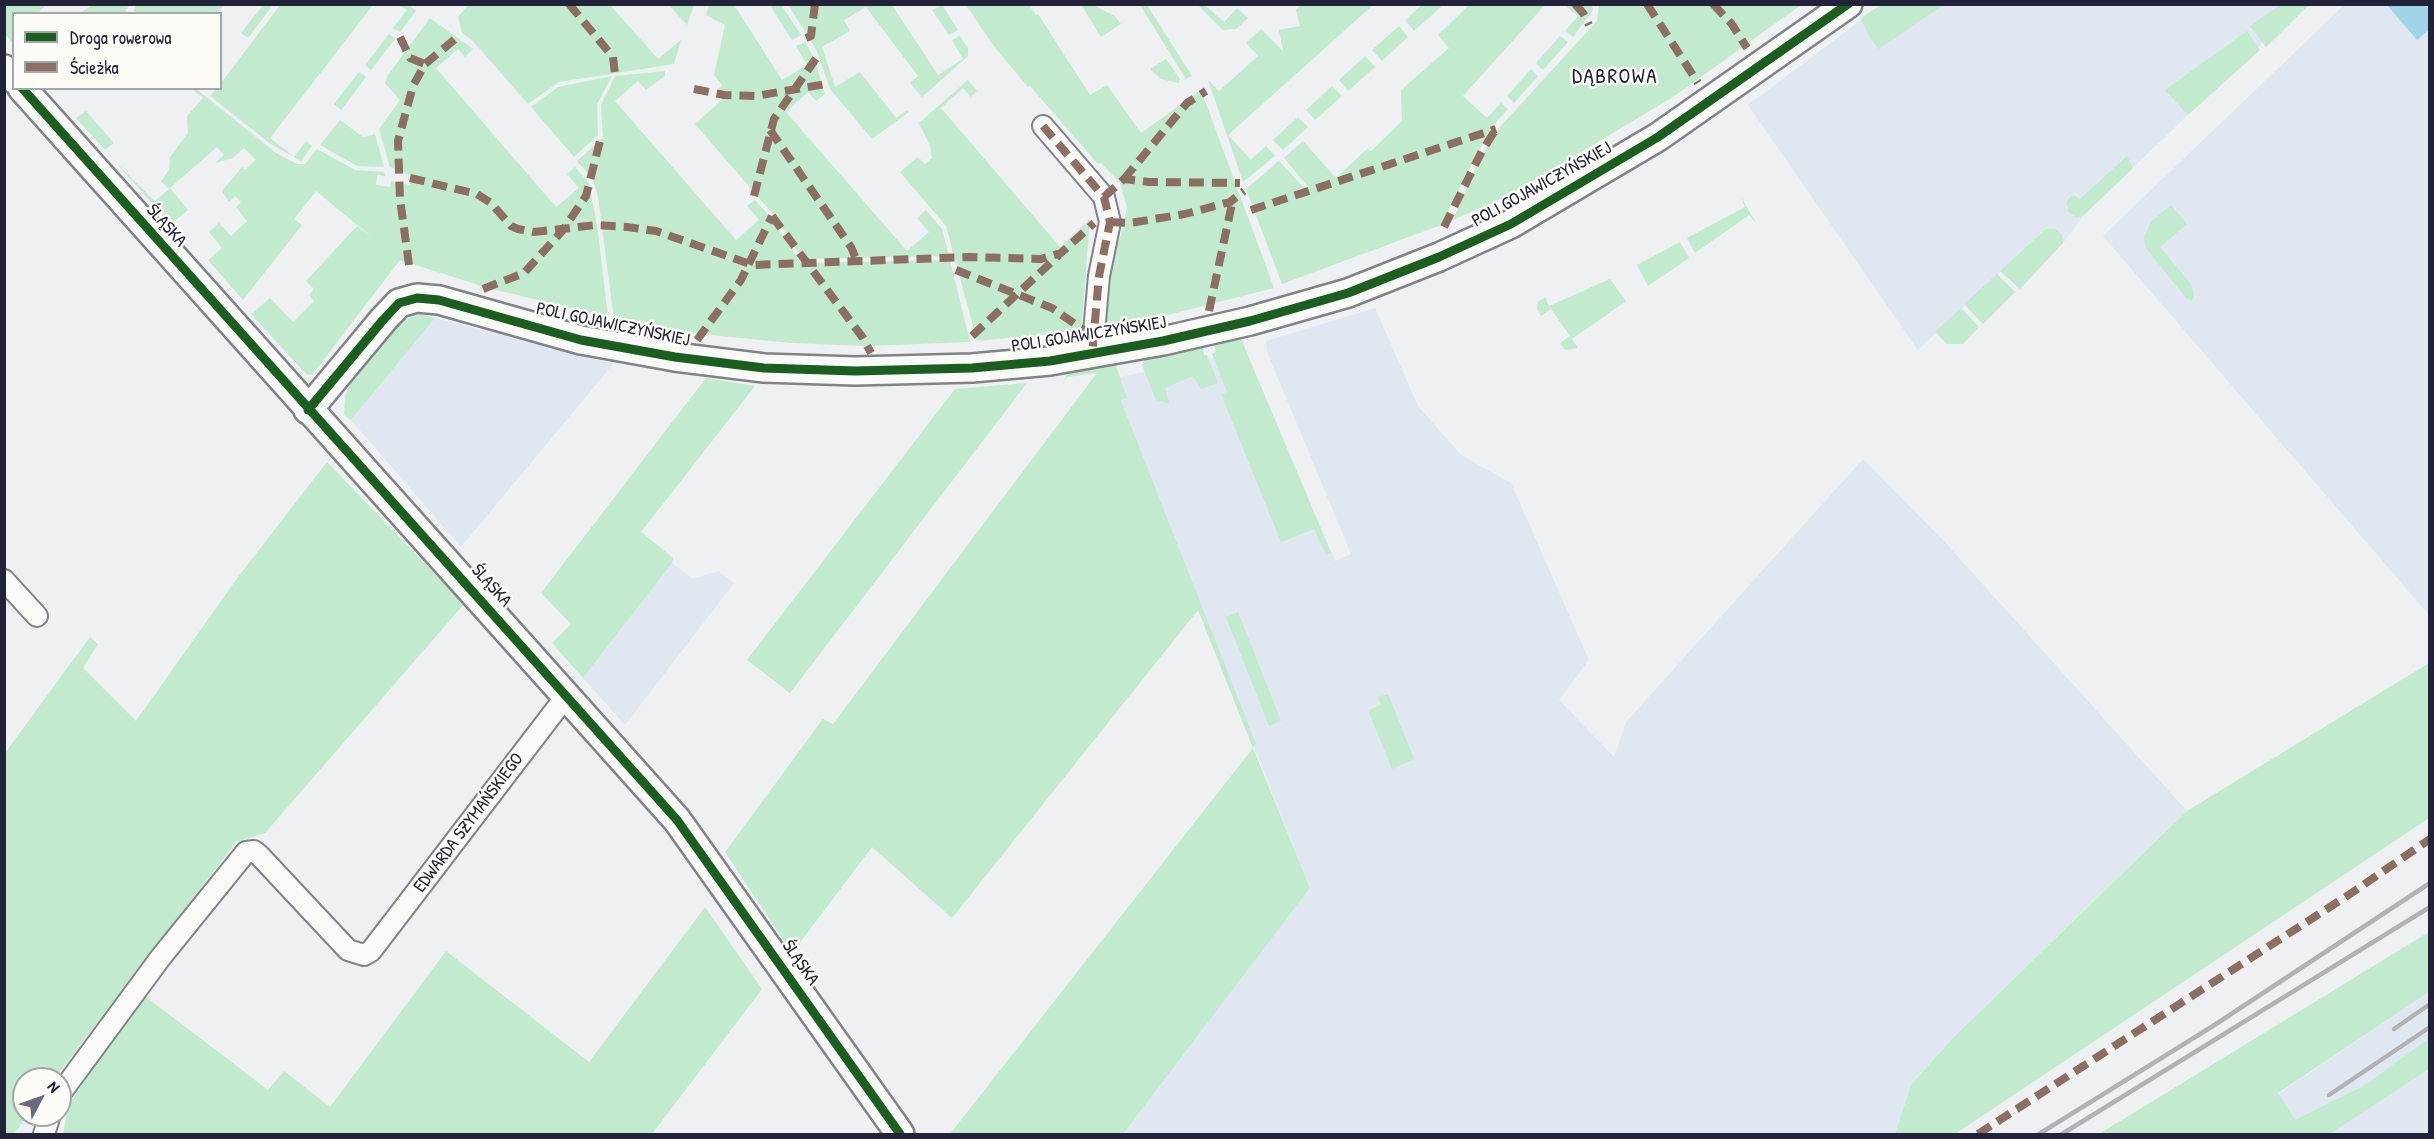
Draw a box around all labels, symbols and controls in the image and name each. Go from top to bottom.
legend [12,12,222,90]
text: Droga rowerowa [70,25,171,50]
text: Ścieżka [70,55,119,80]
district label: DĄBROWA [1572,64,1658,90]
street label: POLI GOJAWICZYŃSKIEJ [1468,138,1616,232]
street label: ŚLĄSKA [141,200,191,252]
street label: POLI GOJAWICZYŃSKIEJ [534,298,692,352]
street label: POLI GOJAWICZYŃSKIEJ [1010,312,1168,358]
street label: ŚLĄSKA [466,560,516,612]
street label: EDWARDA SZYMAŃSKIEGO [410,749,528,897]
street label: ŚLĄSKA [777,936,823,990]
north arrow [12,1067,72,1127]
text: N [43,1076,65,1097]

